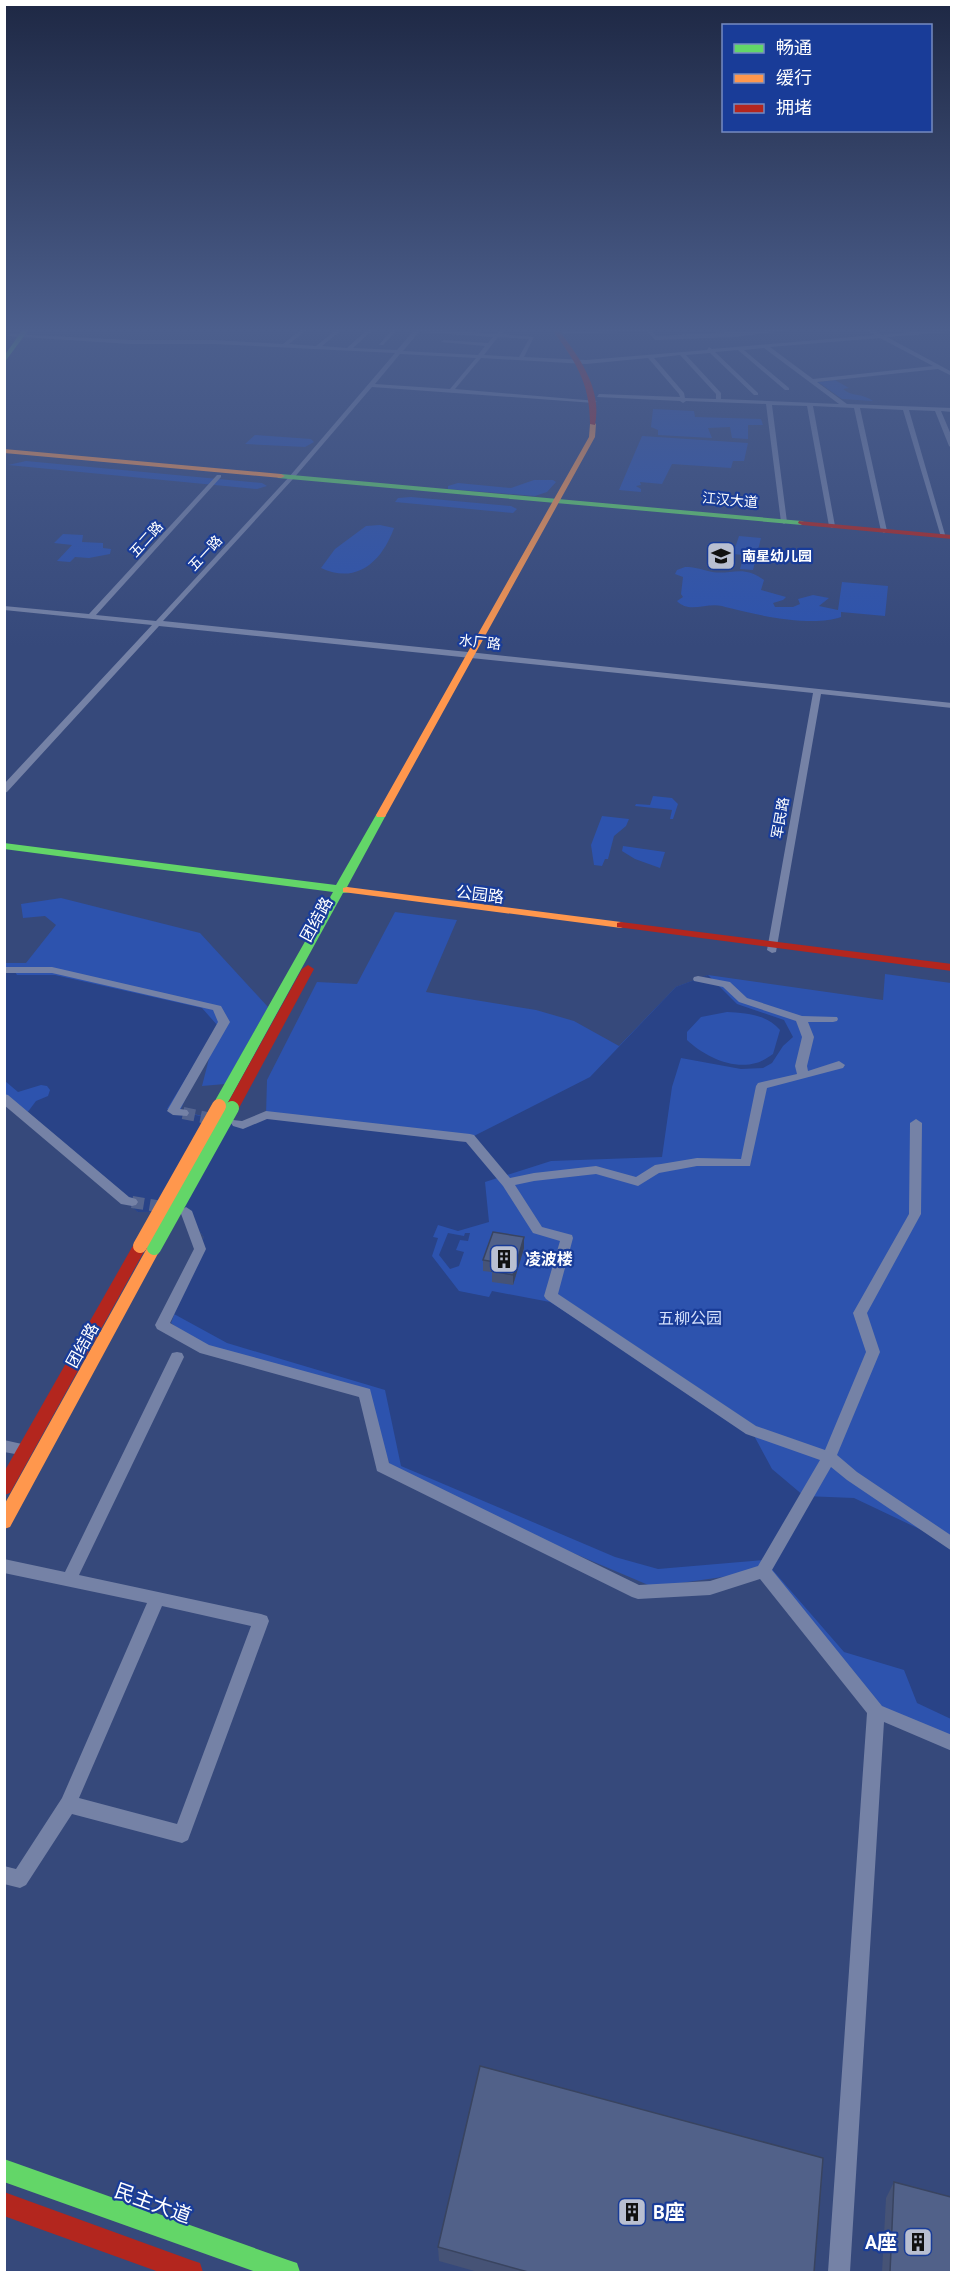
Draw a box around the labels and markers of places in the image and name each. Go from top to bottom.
school or university icon: 南星幼儿园 [705,540,737,572]
place label: 南星幼儿园 [742,547,812,565]
building icon: 凌波楼 [488,1243,520,1275]
place label: 凌波楼 [525,1249,573,1269]
building icon: B座 [616,2196,648,2228]
place label: B座 [653,2199,685,2225]
building icon: A座 [902,2226,934,2258]
place label: A座 [865,2229,897,2255]

